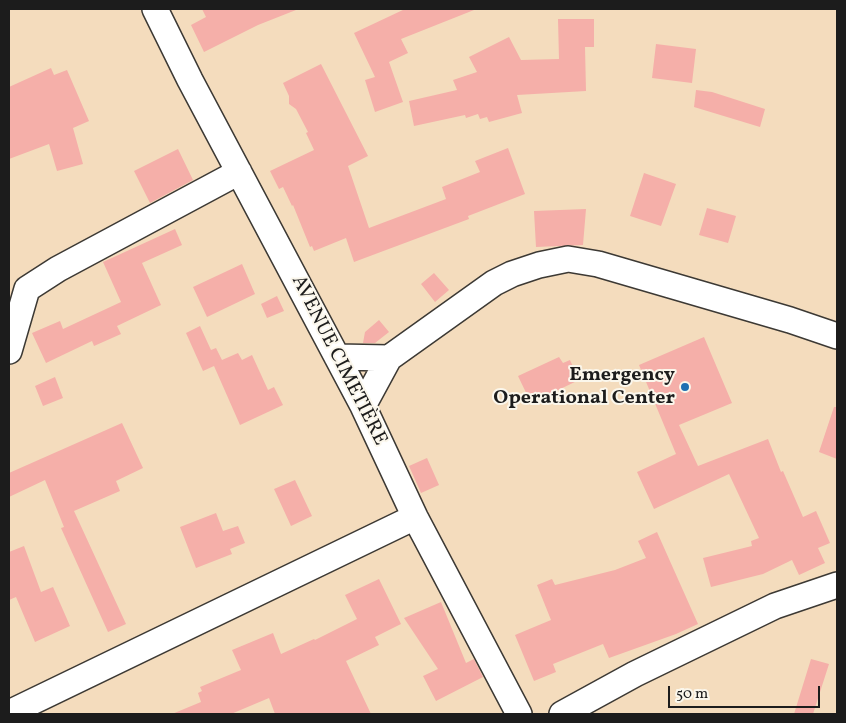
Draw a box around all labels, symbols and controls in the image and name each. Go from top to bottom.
street label: AVENUE CIMETIÈRE [285,272,391,450]
place label: Emergency Operational Center [493,364,675,411]
marker: Emergency Operational Center [679,381,691,393]
scale bar [671,676,824,708]
text: 50 m [676,684,708,705]

